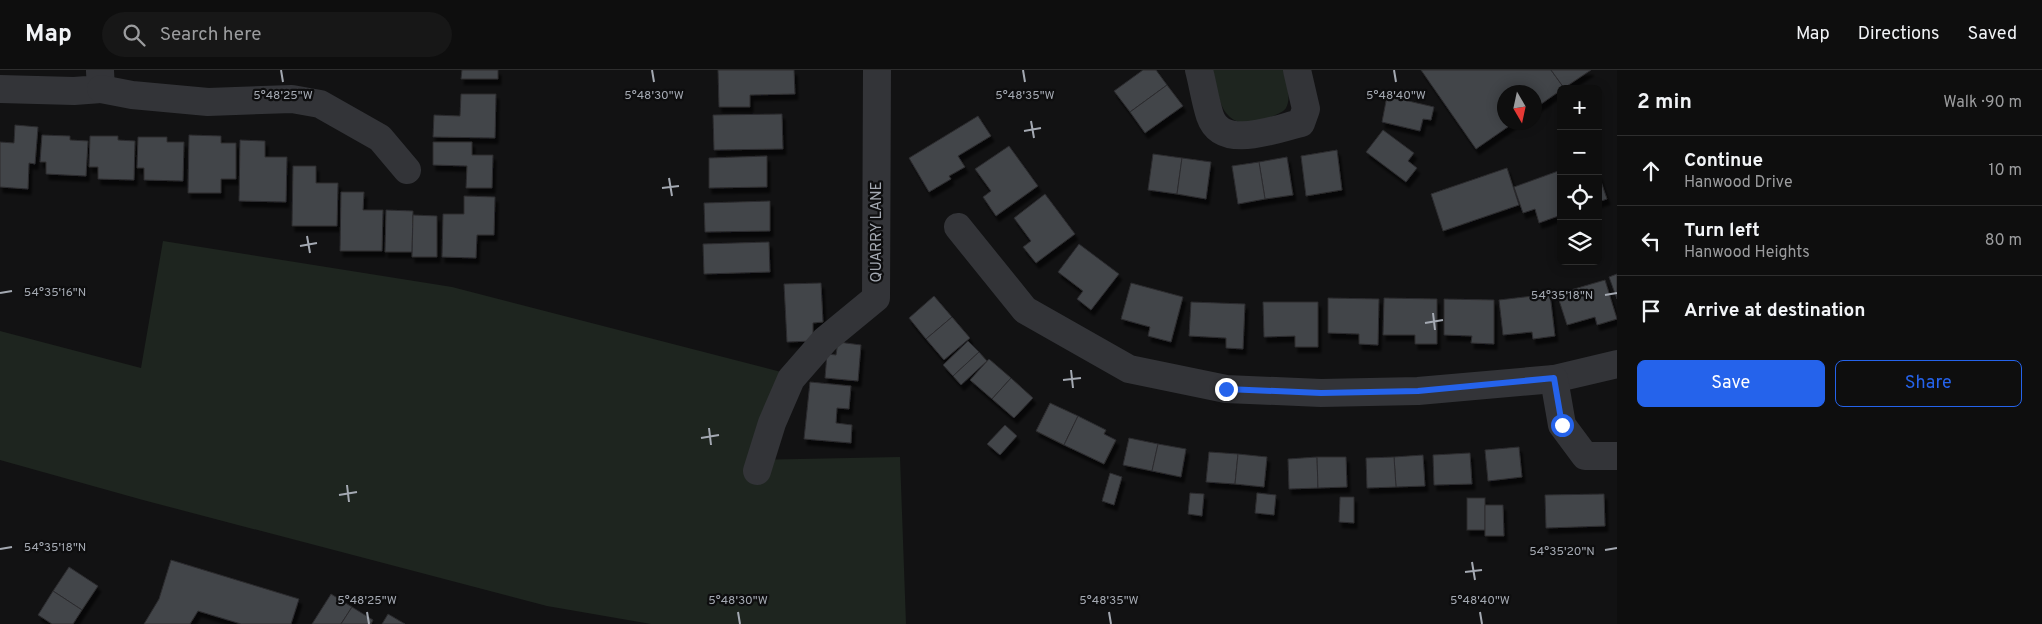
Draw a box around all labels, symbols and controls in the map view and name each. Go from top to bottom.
search box [102,12,452,57]
text: Map [25,20,72,50]
icon: search [120,21,148,49]
text: Search here [160,23,261,47]
text: Map [1796,23,1830,46]
text: Directions [1858,23,1940,46]
text: Saved [1968,23,2017,46]
north arrow [1497,85,1542,130]
map controls [1557,85,1602,265]
button: + [1557,85,1602,130]
text: 5°48'25"W [253,88,313,104]
text: 5°48'30"W [624,88,684,104]
text: 5°48'35"W [995,88,1055,104]
text: 5°48'40"W [1366,88,1426,104]
text: 2 min [1637,89,1692,116]
text: Walk · 90 m [1943,93,2022,113]
button: − [1557,130,1602,175]
text: Continue [1684,149,1763,173]
icon: ahead [1637,157,1665,185]
text: 10 m [1988,161,2022,181]
text: Hanwood Drive [1684,173,1793,193]
button: locate [1557,175,1602,220]
street label: QUARRY LANE [868,182,887,282]
text: Turn left [1684,219,1760,243]
button: layers [1557,220,1602,265]
icon: left [1637,227,1665,255]
text: 80 m [1985,231,2022,251]
text: Hanwood Heights [1684,243,1810,263]
text: 54°35'16"N [24,285,86,301]
text: 54°35'18"N [1531,288,1593,304]
icon: arrive [1637,297,1665,325]
text: Arrive at destination [1684,299,1865,323]
button: Save [1637,360,1825,407]
button: Share [1835,360,2022,407]
route end [1215,378,1238,401]
route start [1551,414,1574,437]
text: 54°35'18"N [24,540,86,556]
text: 54°35'20"N [1529,544,1595,560]
text: 5°48'25"W [337,593,397,609]
text: 5°48'30"W [708,593,768,609]
text: 5°48'35"W [1079,593,1139,609]
text: 5°48'40"W [1450,593,1510,609]

